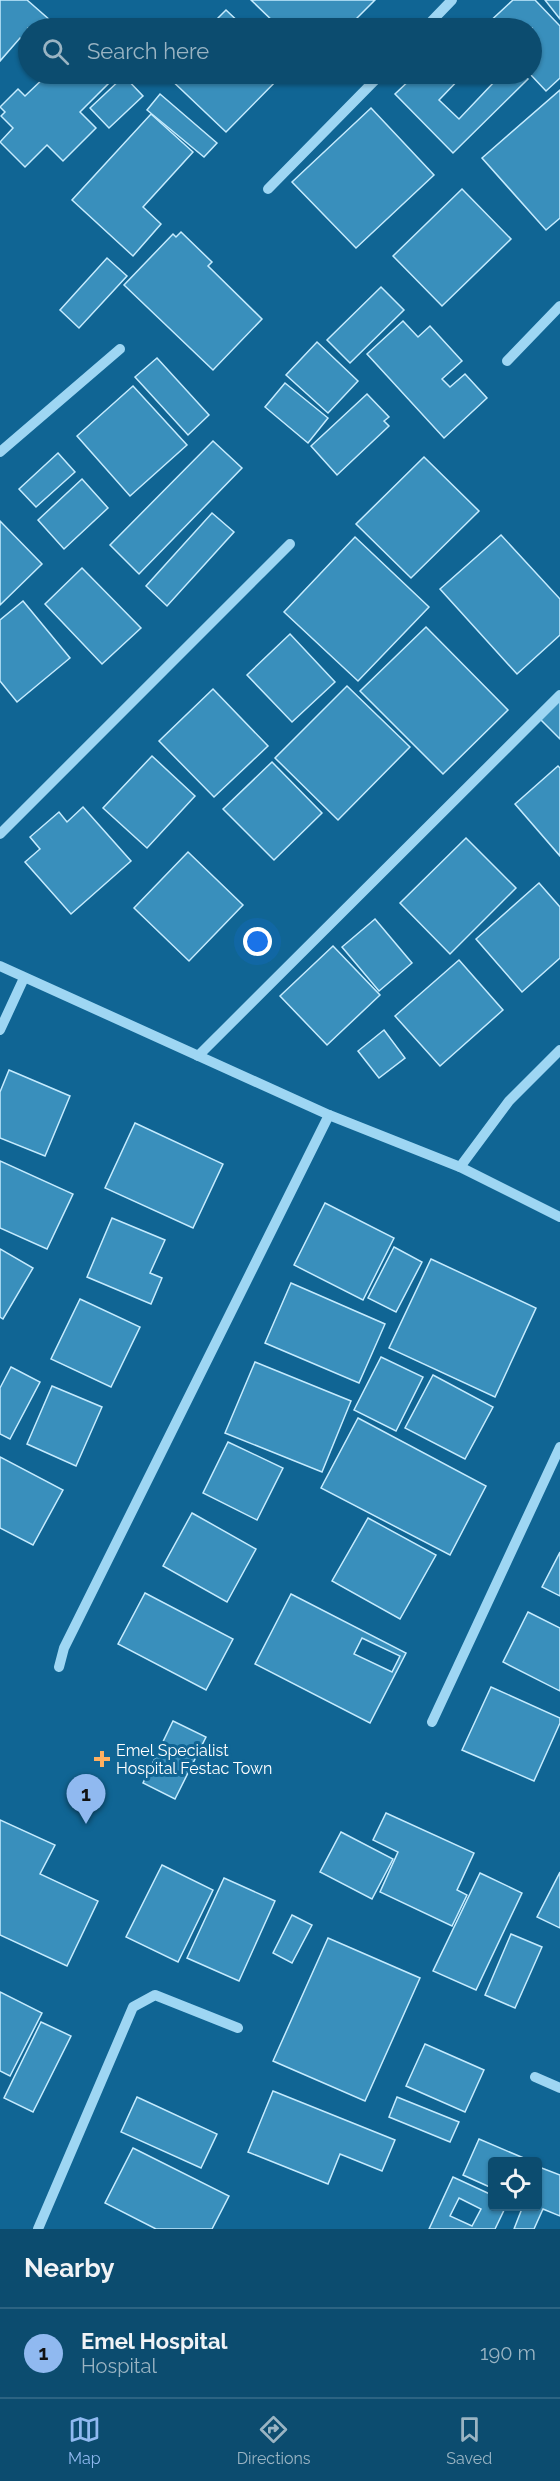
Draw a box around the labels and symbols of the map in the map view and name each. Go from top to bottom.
your location [243,927,272,956]
place label: Emel Specialist Hospital Festac Town [116,1741,272,1778]
marker: Emel Specialist Hospital Festac Town [93,1750,111,1768]
pin: 1 [66,1774,106,1824]

